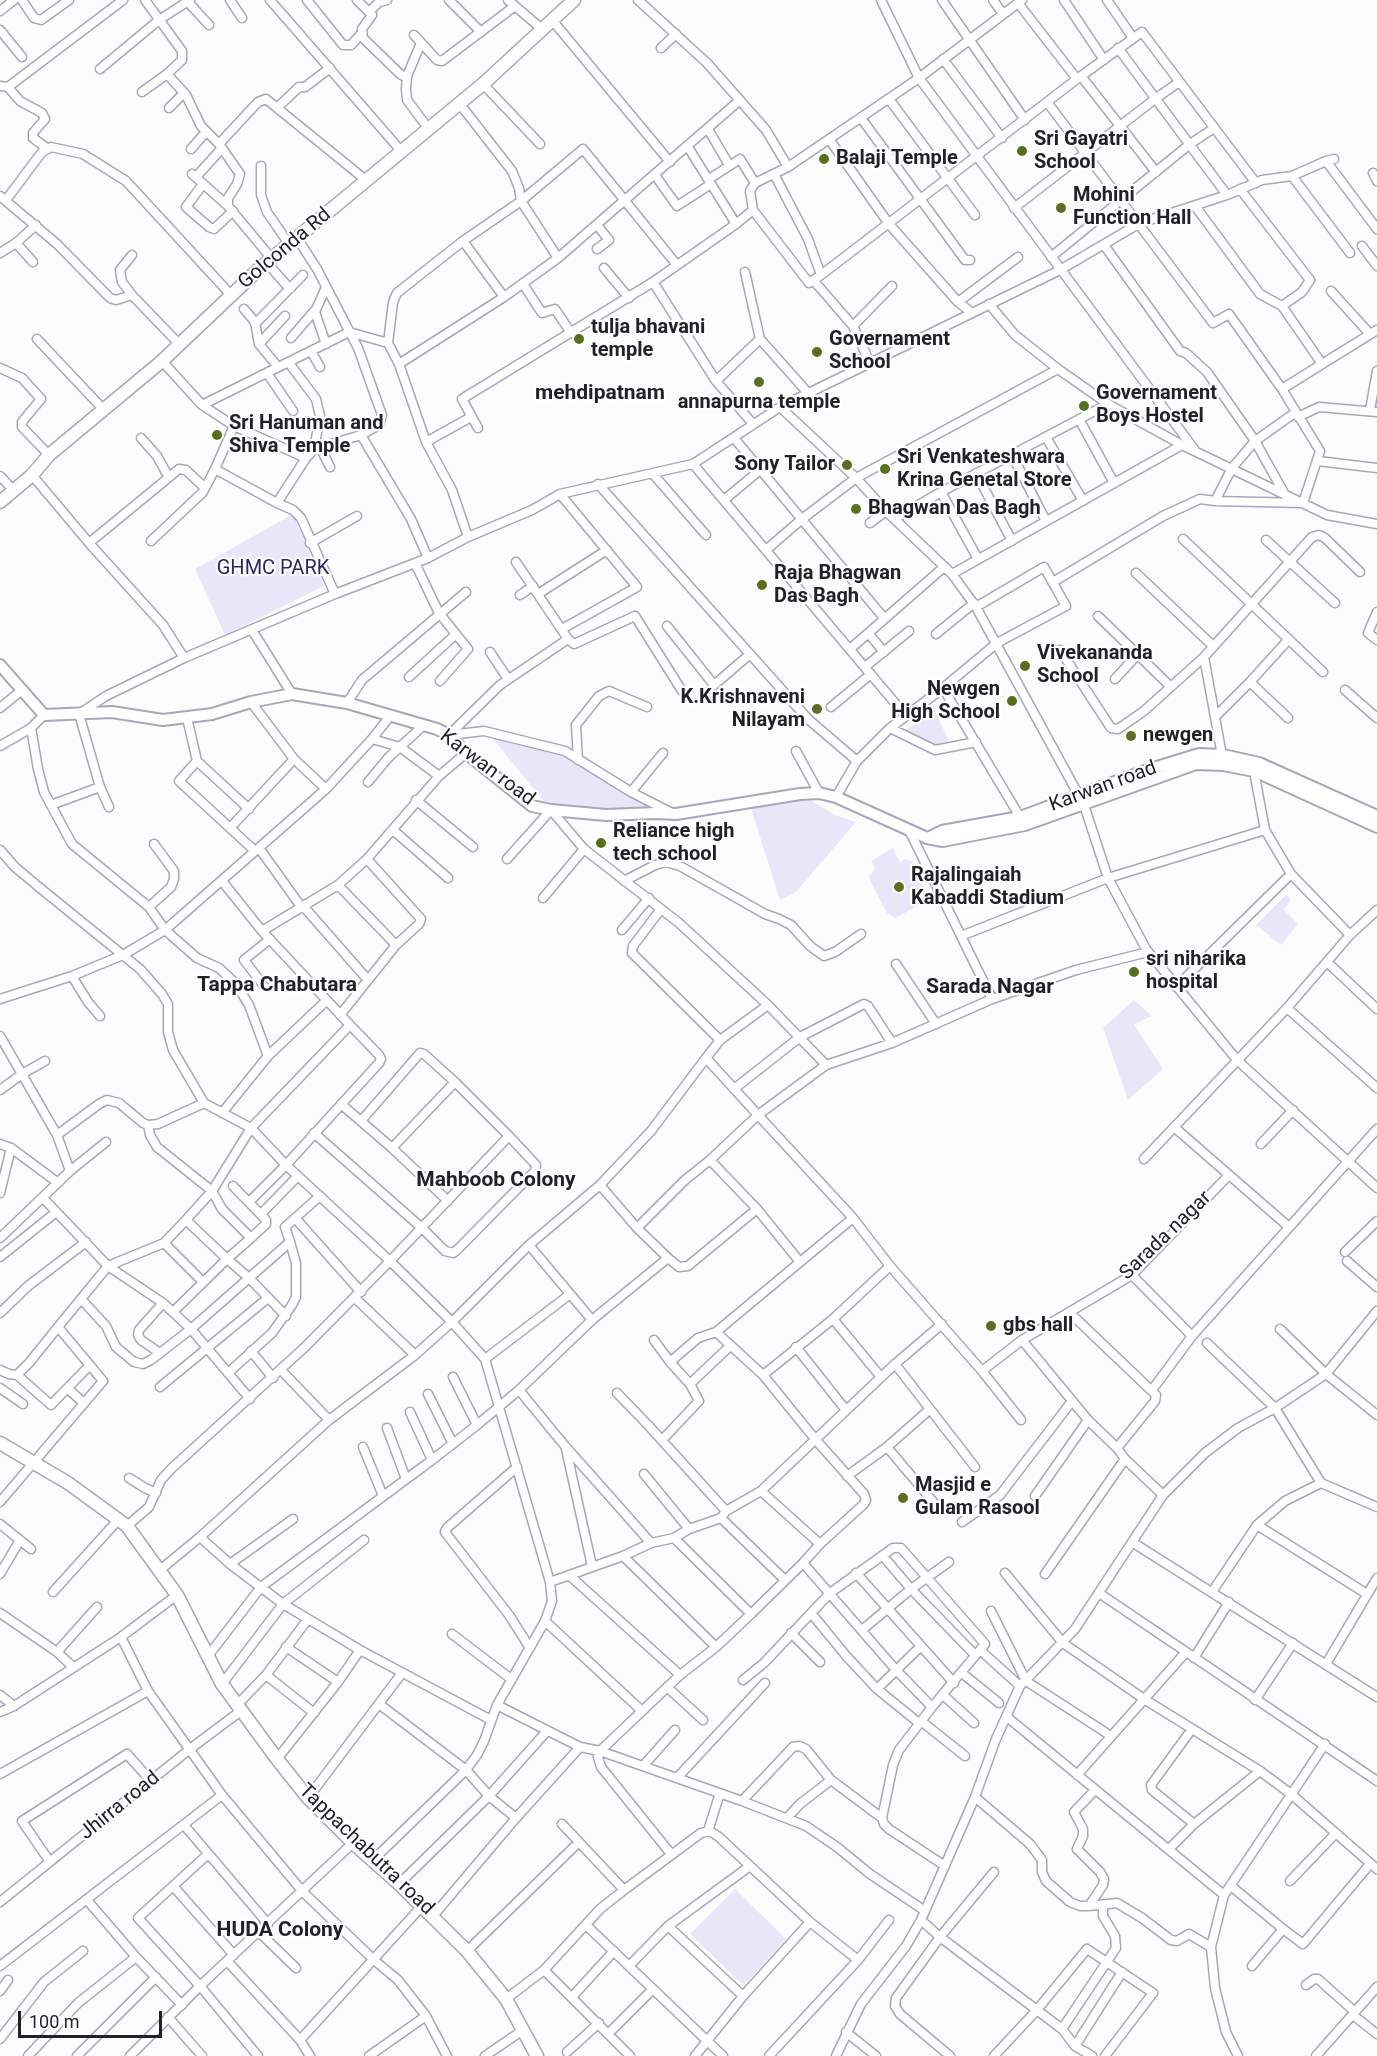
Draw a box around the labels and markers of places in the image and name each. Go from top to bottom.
place label: Sri Gayatri School [1034,128,1128,175]
marker: Sri Gayatri School [1015,144,1029,158]
place label: Balaji Temple [836,147,958,171]
marker: Balaji Temple [817,152,831,166]
place label: Mohini Function Hall [1073,184,1192,231]
marker: Mohini Function Hall [1054,201,1068,215]
place label: tulja bhavani temple [591,316,705,363]
place label: Governament School [829,328,950,375]
marker: tulja bhavani temple [572,332,586,346]
marker: Governament School [810,345,824,359]
marker: annapurna temple [752,375,766,389]
place label: Governament Boys Hostel [1096,382,1217,429]
place label: annapurna temple [678,391,840,415]
marker: Governament Boys Hostel [1077,399,1091,413]
place label: Sri Hanuman and Shiva Temple [229,412,384,459]
marker: Sri Hanuman and Shiva Temple [210,428,224,442]
place label: Sri Venkateshwara Krina Genetal Store [897,446,1071,493]
place label: Sony Tailor [734,453,835,477]
marker: Sony Tailor [840,458,854,472]
marker: Sri Venkateshwara Krina Genetal Store [878,462,892,476]
place label: Bhagwan Das Bagh [868,497,1041,521]
marker: Bhagwan Das Bagh [849,502,863,516]
place label: Raja Bhagwan Das Bagh [774,562,901,609]
marker: Raja Bhagwan Das Bagh [755,578,769,592]
place label: Vivekananda School [1037,642,1153,689]
marker: Vivekananda School [1018,659,1032,673]
place label: Newgen High School [891,678,1000,725]
place label: K.Krishnaveni Nilayam [681,686,805,733]
marker: Newgen High School [1005,694,1019,708]
marker: K.Krishnaveni Nilayam [810,702,824,716]
place label: newgen [1143,724,1213,748]
marker: newgen [1124,729,1138,743]
place label: Reliance high tech school [613,820,734,867]
marker: Reliance high tech school [594,836,608,850]
place label: Rajalingaiah Kabaddi Stadium [911,864,1064,911]
marker: Rajalingaiah Kabaddi Stadium [892,880,906,894]
place label: sri niharika hospital [1146,948,1246,995]
marker: sri niharika hospital [1127,965,1141,979]
place label: gbs hall [1003,1314,1073,1338]
marker: gbs hall [984,1319,998,1333]
place label: Masjid e Gulam Rasool [915,1474,1040,1521]
marker: Masjid e Gulam Rasool [896,1491,910,1505]

